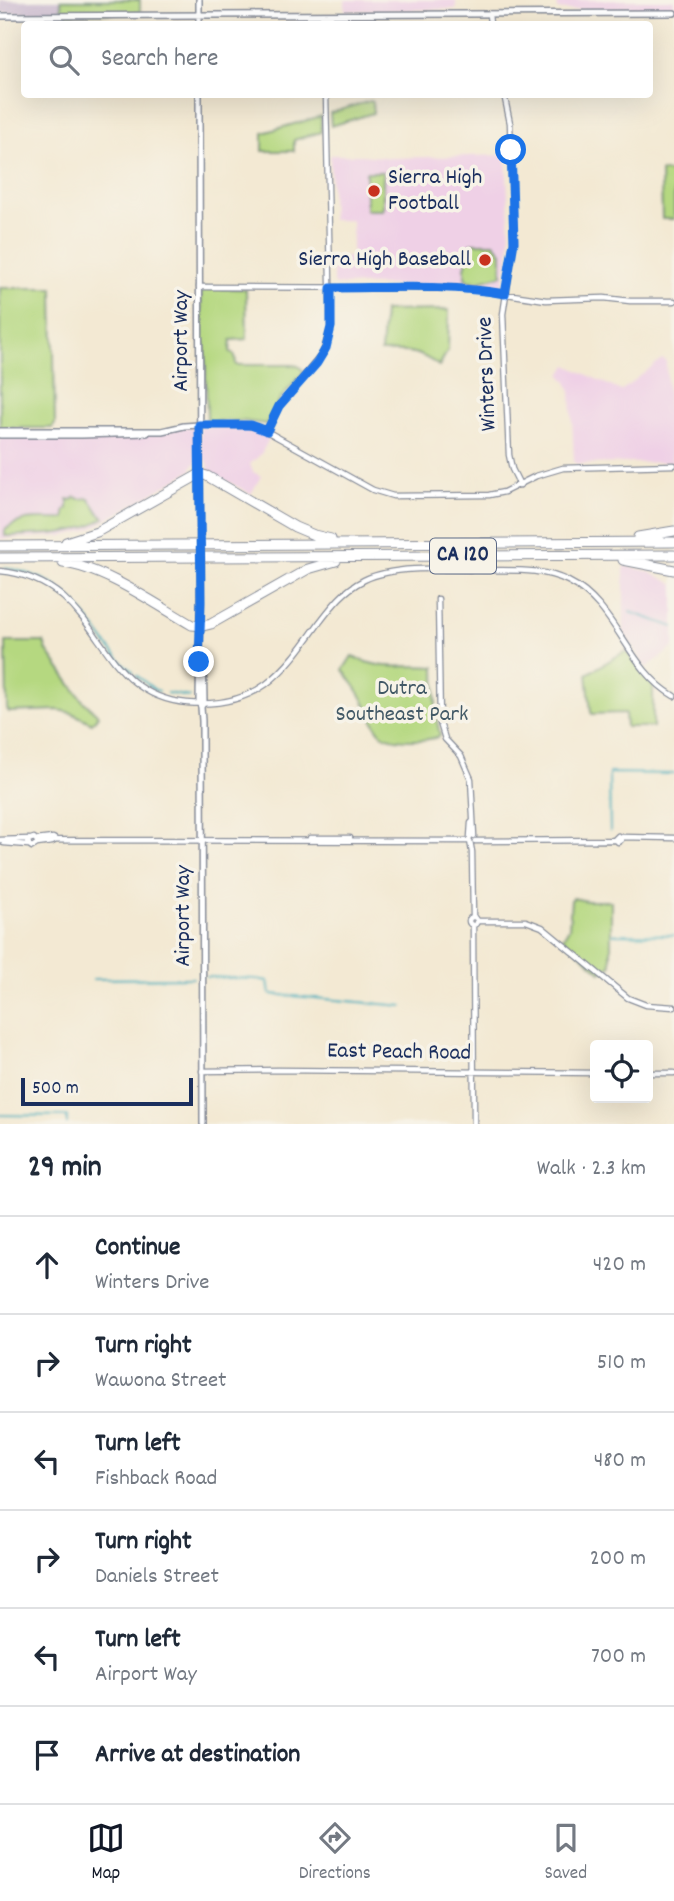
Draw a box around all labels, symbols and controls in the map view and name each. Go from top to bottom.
search box [21,21,653,98]
icon: search [45,41,83,79]
text: Search here [101,41,219,78]
route start [495,134,526,165]
place label: Sierra High Football [388,162,482,221]
marker: Sierra High Football [366,183,382,199]
place label: Sierra High Baseball [298,244,472,277]
marker: Sierra High Baseball [477,252,493,268]
street label: Airport Way [166,289,199,392]
street label: Winters Drive [470,316,506,432]
road number: CA 120 [430,538,496,574]
route end [183,646,214,677]
park label: Dutra Southeast Park [336,673,468,732]
street label: Airport Way [168,864,201,967]
street label: East Peach Road [327,1035,471,1071]
map controls [590,1040,653,1103]
button: locate [590,1040,653,1103]
scale bar [21,1075,192,1107]
text: 500 m [32,1076,79,1103]
text: 29 min [28,1148,102,1191]
text: Walk · 2.3 km [537,1153,646,1186]
text: Continue [95,1230,180,1267]
icon: ahead [28,1246,66,1284]
text: 420 m [593,1249,646,1282]
text: Winters Drive [95,1267,209,1300]
text: Turn right [95,1328,192,1365]
icon: right [28,1344,66,1382]
text: 510 m [597,1347,646,1380]
text: Wawona Street [95,1365,227,1398]
text: Turn left [95,1426,181,1463]
icon: left [28,1442,66,1480]
text: 480 m [594,1445,646,1478]
text: Fishback Road [95,1463,217,1496]
text: Turn right [95,1524,192,1561]
icon: right [28,1540,66,1578]
text: 200 m [590,1543,646,1576]
text: Daniels Street [95,1561,219,1594]
text: Turn left [95,1622,181,1659]
icon: left [28,1638,66,1676]
text: 700 m [591,1641,646,1674]
text: Airport Way [95,1659,197,1692]
icon: arrive [28,1736,66,1774]
text: Arrive at destination [95,1737,300,1774]
tab: Map [87,1819,125,1888]
tab: Directions [299,1819,371,1888]
tab: Saved [545,1819,587,1888]

